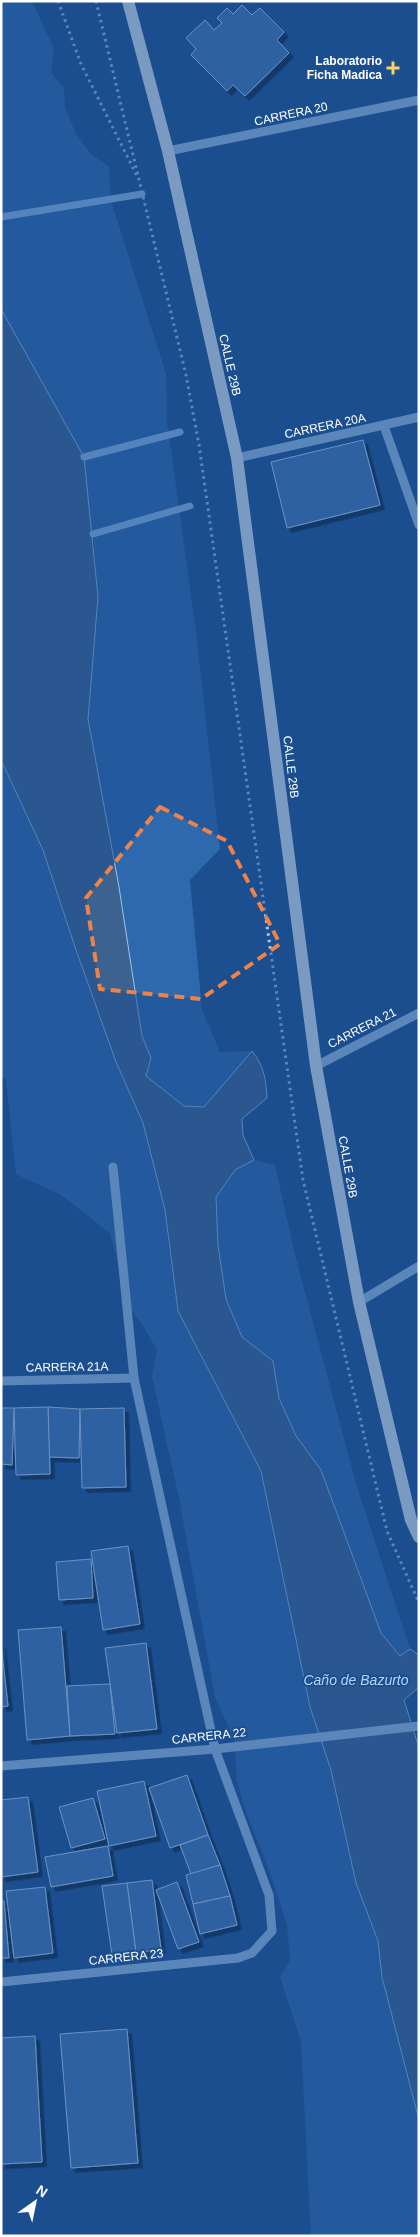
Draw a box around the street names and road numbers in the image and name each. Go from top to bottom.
street label: CARRERA 20 [253,99,329,129]
street label: CALLE 29B [216,333,244,397]
street label: CARRERA 20A [283,411,367,441]
street label: CALLE 29B [280,735,302,799]
street label: CARRERA 21 [326,1005,399,1051]
street label: CALLE 29B [336,1135,360,1199]
street label: CARRERA 21A [26,1359,108,1375]
street label: CARRERA 22 [171,1725,247,1747]
street label: CARRERA 23 [88,1946,164,1968]

